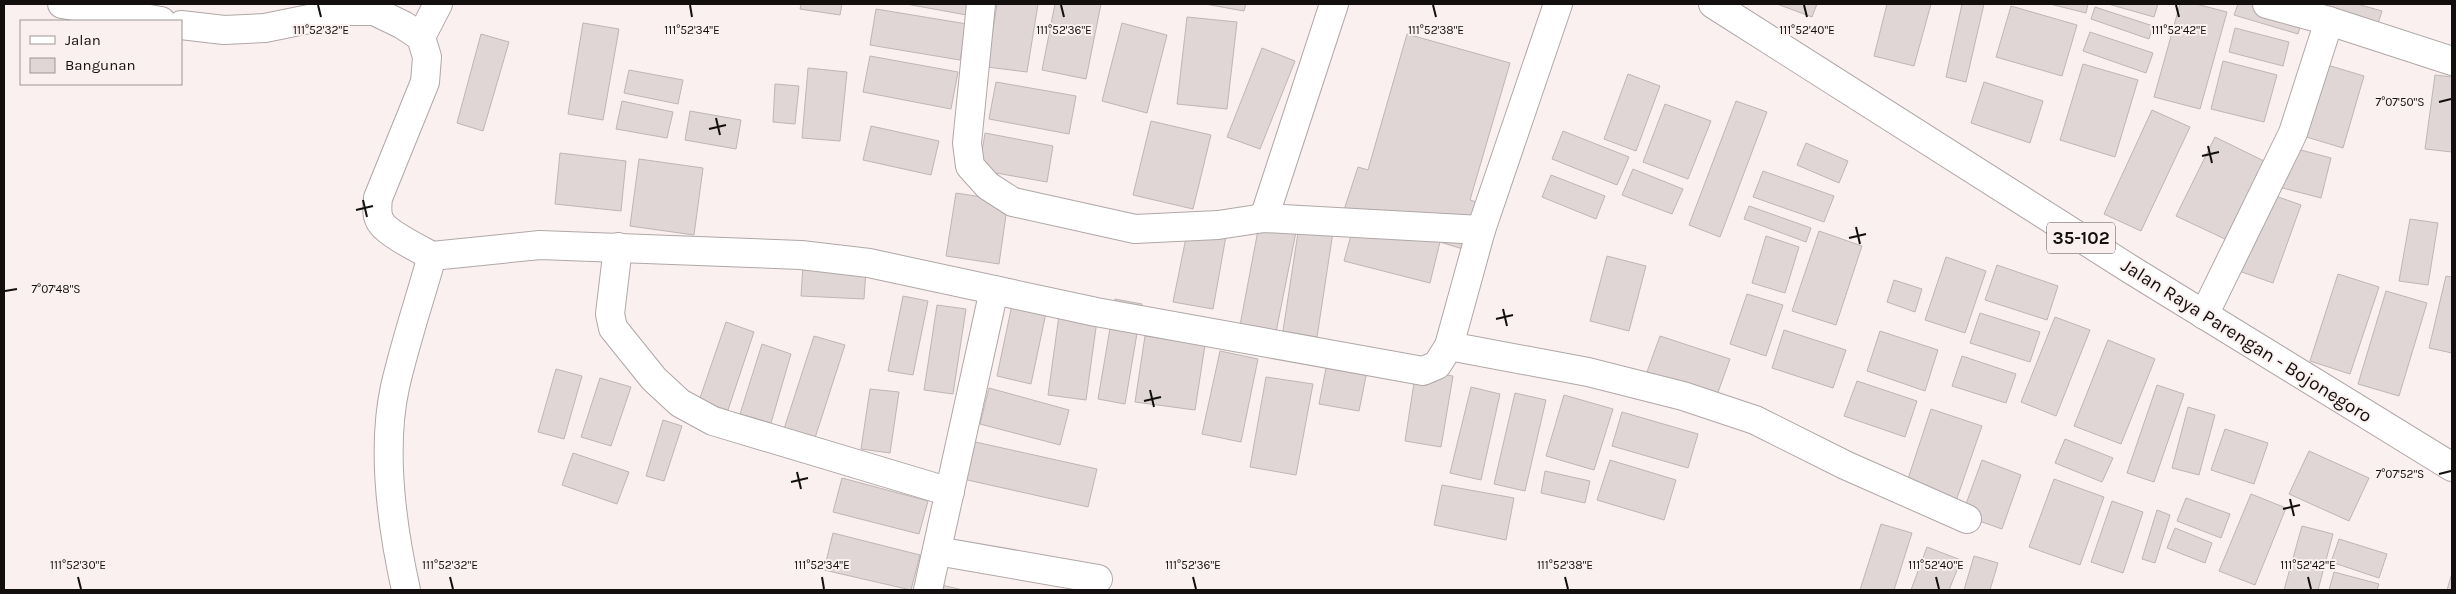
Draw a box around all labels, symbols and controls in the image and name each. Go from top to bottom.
legend [20,20,182,85]
text: 111°52'32"E [293,23,349,37]
text: 111°52'34"E [664,23,720,37]
text: 111°52'36"E [1036,23,1092,37]
text: 111°52'38"E [1408,23,1464,37]
text: 111°52'40"E [1779,23,1835,37]
text: 111°52'42"E [2151,23,2207,37]
text: Jalan [65,31,101,49]
text: Bangunan [65,56,136,74]
text: 7°07'50"S [2376,95,2424,109]
road number: 35-102 [2047,222,2115,254]
street label: Jalan Raya Parengan - Bojonegoro [2117,254,2376,427]
text: 7°07'48"S [31,282,81,296]
text: 7°07'52"S [2376,467,2424,481]
text: 111°52'30"E [50,558,106,572]
text: 111°52'32"E [422,558,478,572]
text: 111°52'34"E [794,558,850,572]
text: 111°52'36"E [1165,558,1221,572]
text: 111°52'38"E [1537,558,1593,572]
text: 111°52'40"E [1908,558,1964,572]
text: 111°52'42"E [2280,558,2336,572]

